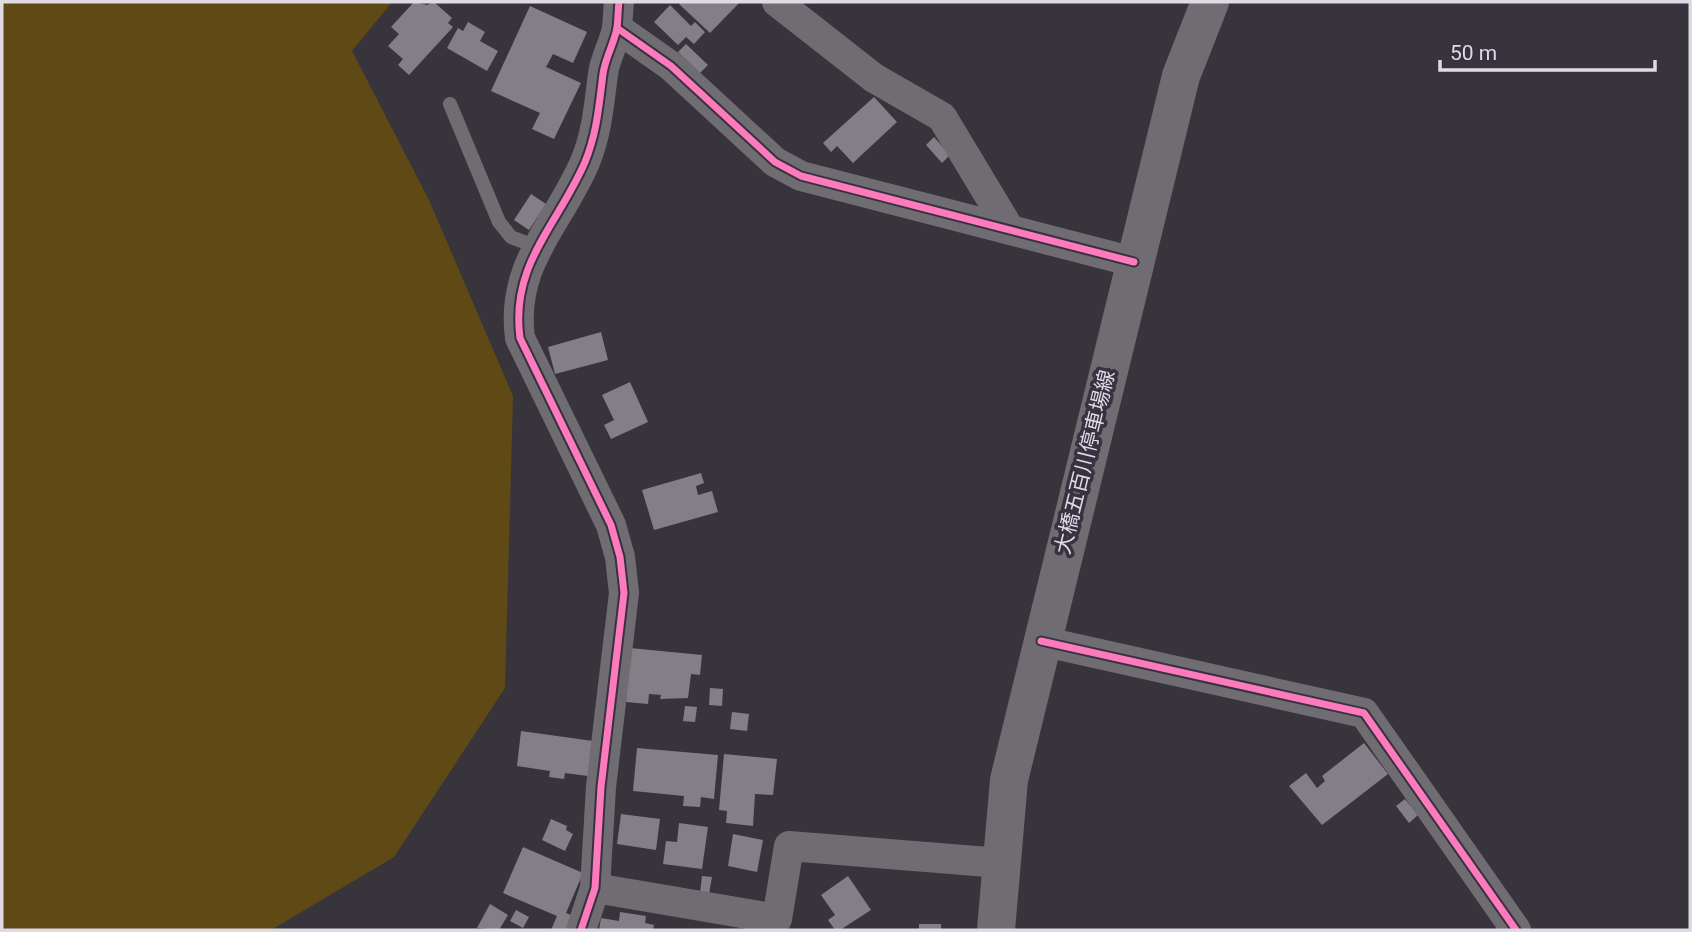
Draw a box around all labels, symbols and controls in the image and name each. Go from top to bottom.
scale bar [1440,28,1655,72]
text: 50 m [1450,41,1497,65]
street label: 大橋五百川停車場線 [1050,367,1120,557]

